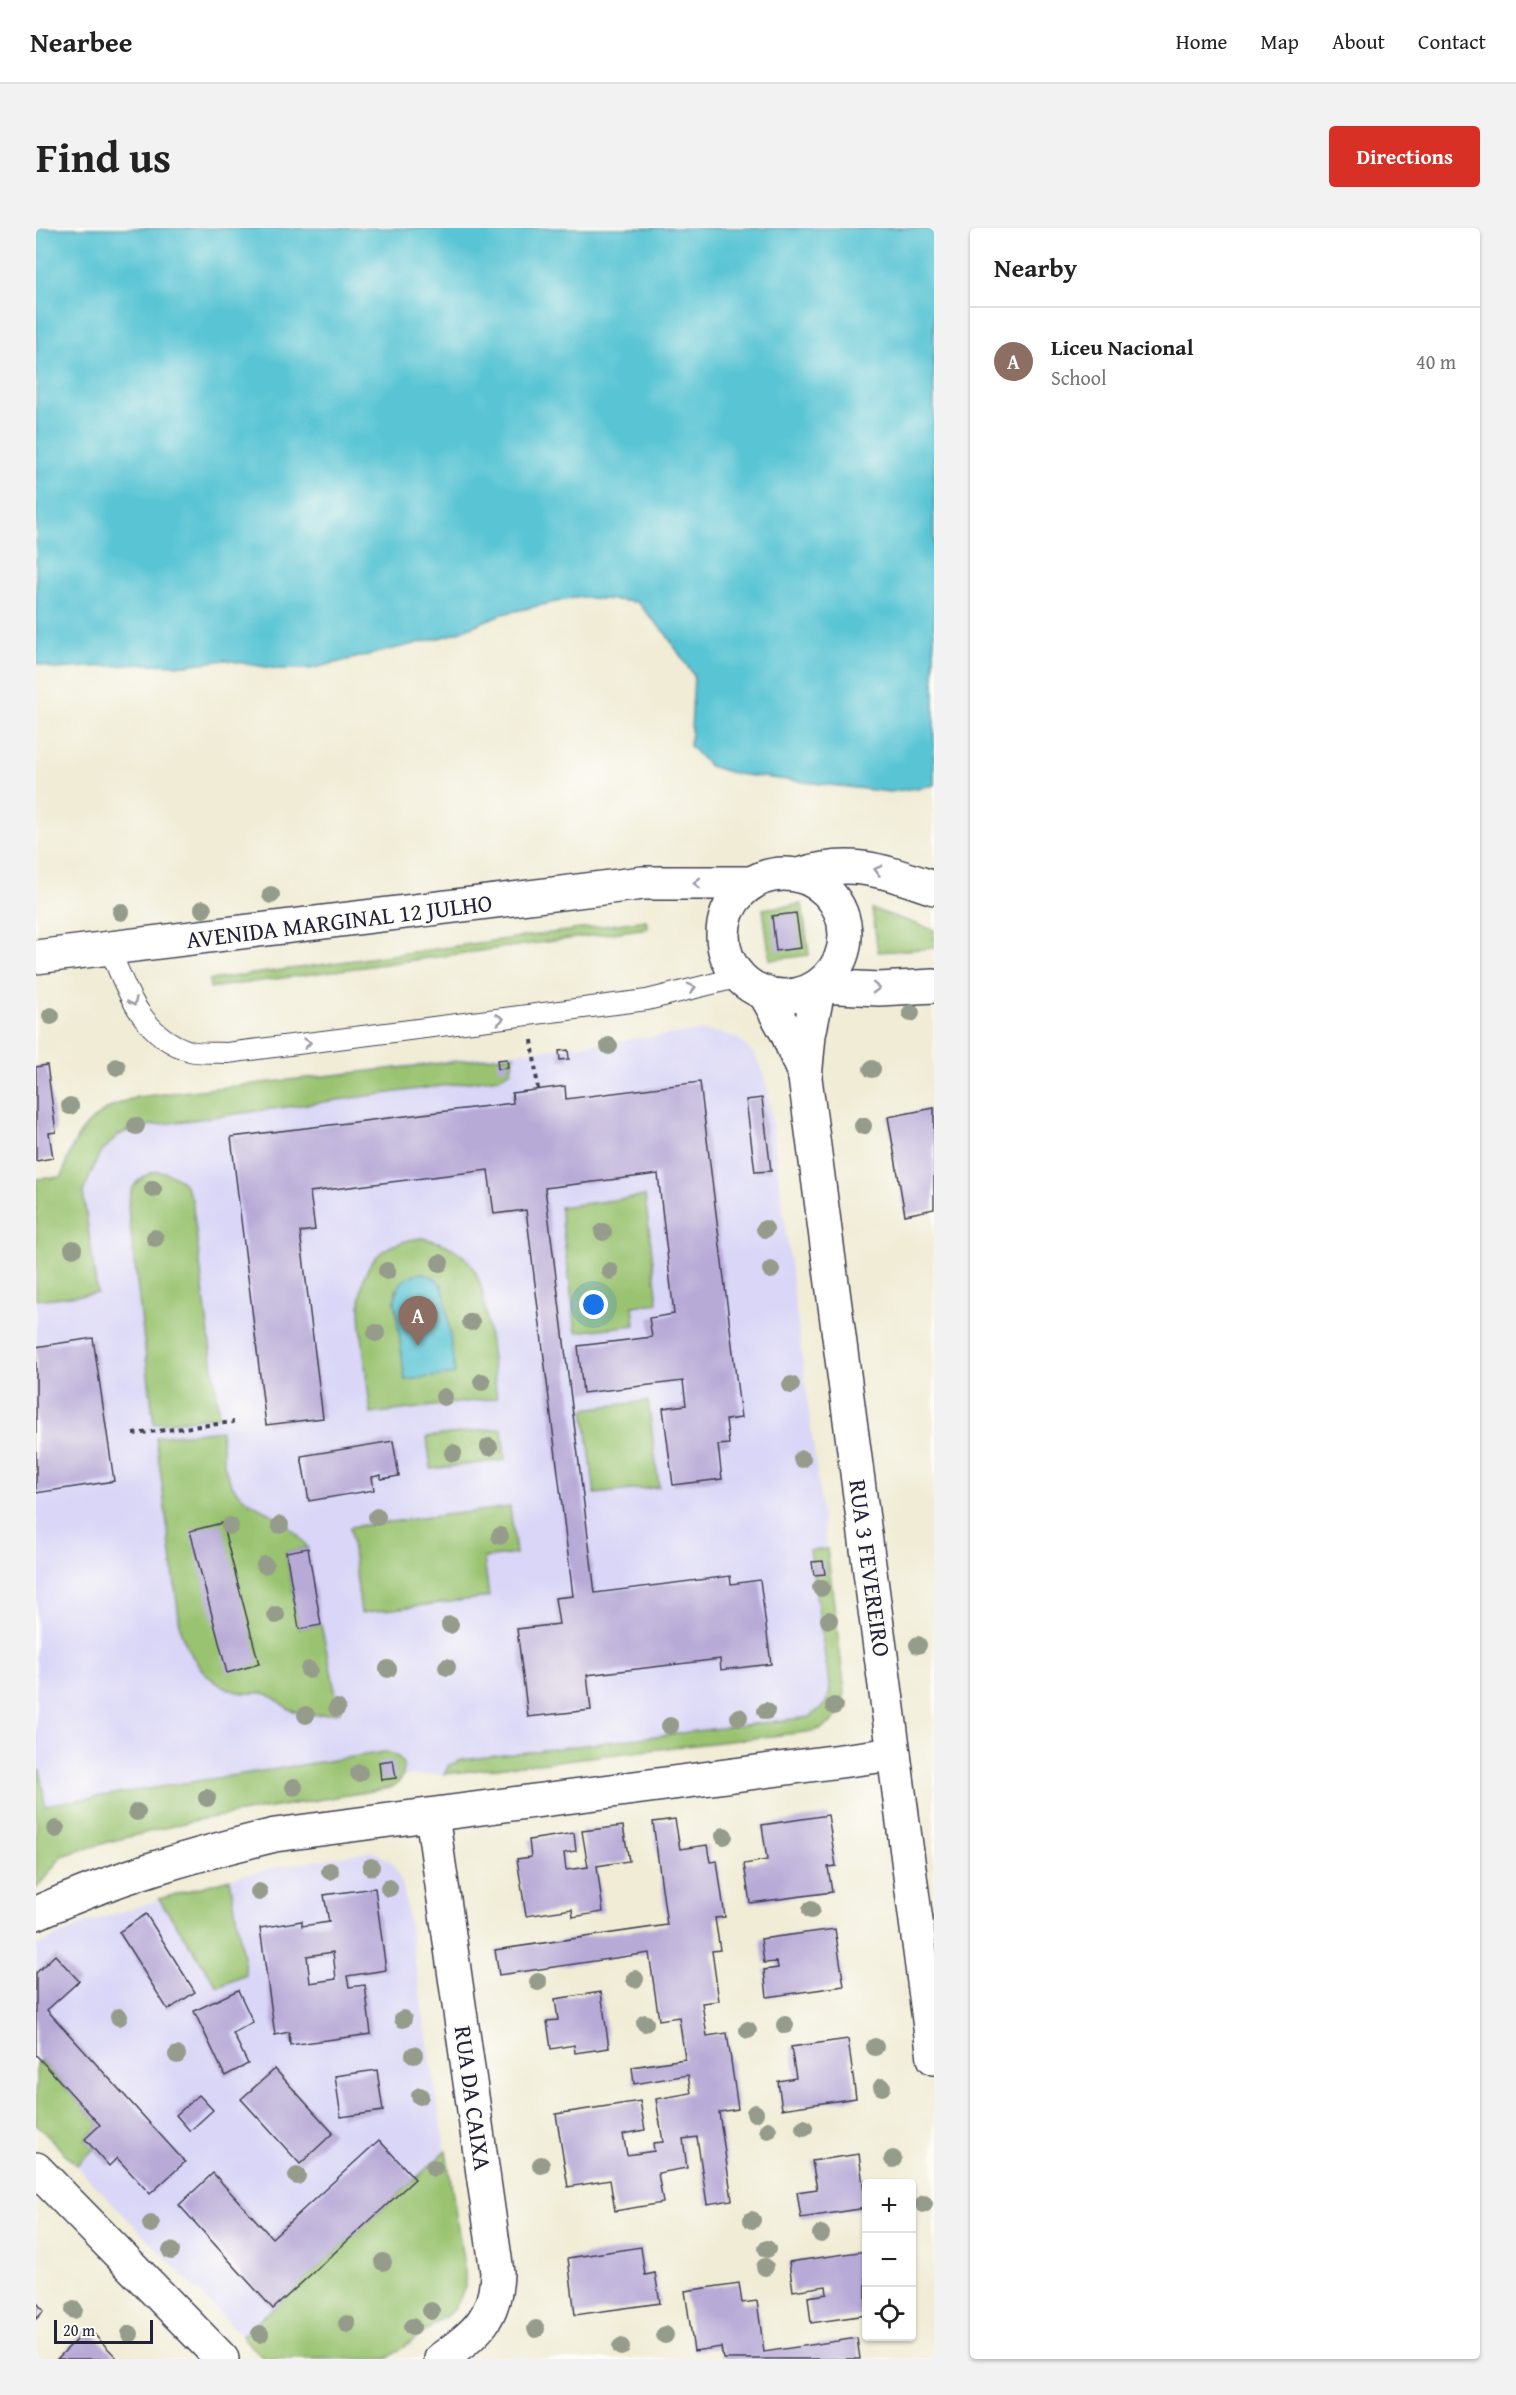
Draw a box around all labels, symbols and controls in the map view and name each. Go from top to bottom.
text: Nearbee [30,21,133,62]
text: Home [1176,26,1227,57]
text: Map [1260,26,1299,57]
text: About [1332,26,1385,57]
text: Contact [1418,26,1486,57]
text: Find us [36,126,171,187]
button: Directions [1329,126,1480,187]
text: Nearby [994,248,1077,287]
text: Liceu Nacional [1051,331,1193,363]
text: A [1007,347,1020,376]
text: 40 m [1416,347,1456,376]
text: School [1051,363,1107,392]
one-way arrow [873,865,883,878]
one-way arrow [693,877,702,889]
street label: AVENIDA MARGINAL 12 JULHO [184,885,494,957]
one-way arrow [872,982,881,994]
one-way arrow [687,983,697,996]
one-way arrow [126,996,138,1007]
one-way arrow [496,1014,505,1026]
one-way arrow [302,1037,311,1050]
your location [579,1290,608,1319]
pin: A [398,1296,437,1346]
street label: RUA 3 FEVEREIRO [840,1477,900,1659]
street label: RUA DA CAIXA [446,2023,501,2173]
map controls [862,2179,916,2341]
button: + [862,2179,916,2233]
button: − [862,2233,916,2287]
button: locate [862,2287,916,2341]
scale bar [54,2317,153,2344]
text: 20 m [63,2318,95,2342]

